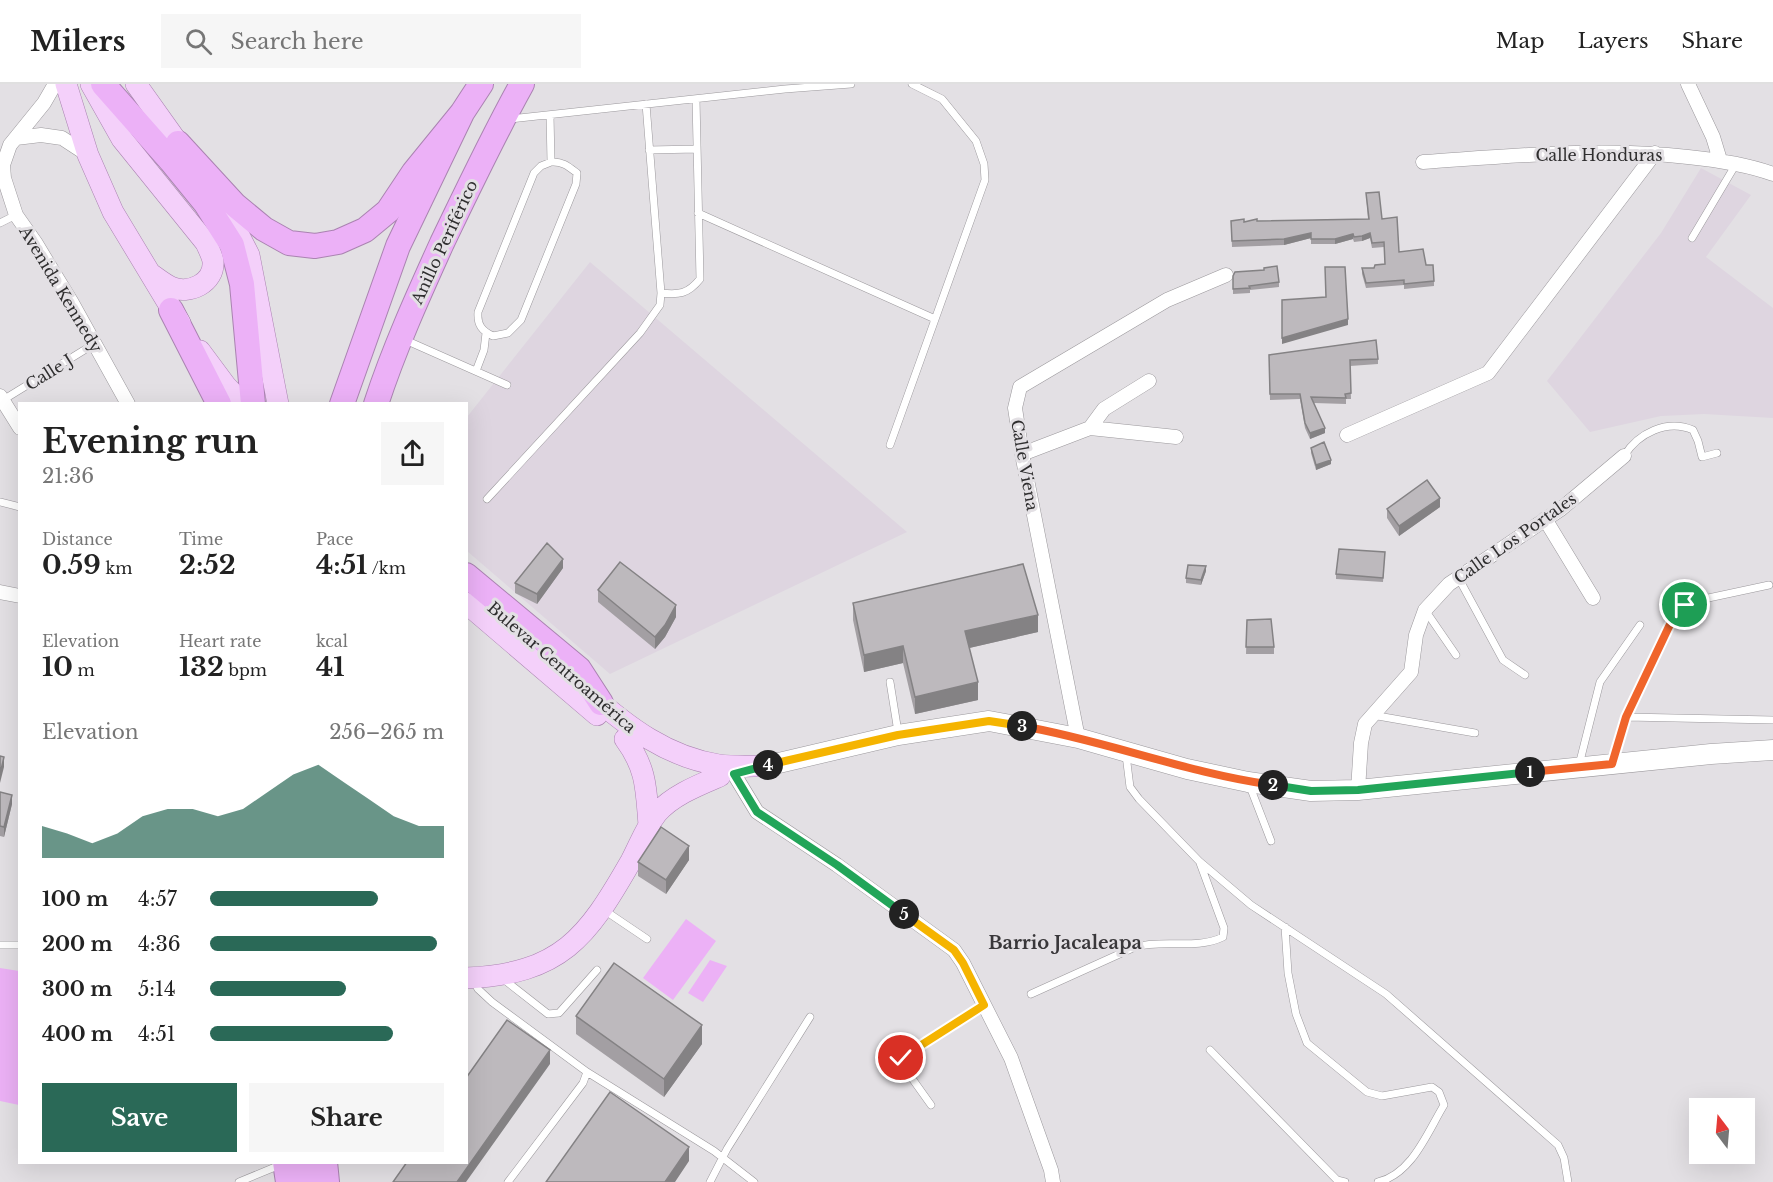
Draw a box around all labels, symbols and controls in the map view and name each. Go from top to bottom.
search box [161,14,581,68]
text: Milers [30,24,125,59]
icon: search [182,25,215,58]
text: Search here [230,28,364,55]
text: Map [1496,28,1545,54]
text: Layers [1578,28,1649,54]
text: Share [1682,28,1743,54]
street label: Calle Honduras [1536,145,1663,165]
street label: Anillo Periférico [406,177,482,308]
street label: Avenida Kennedy [15,221,107,357]
street label: Calle J [22,350,76,394]
street label: Calle Viena [1007,418,1043,512]
text: Evening run [42,421,258,462]
button: share [381,422,444,485]
text: 21:36 [42,464,94,488]
street label: Calle Los Portales [1450,488,1580,588]
text: Distance [42,529,113,549]
text: Time [179,529,223,549]
text: Pace [316,529,353,549]
text: 0.59 [42,549,101,581]
text: 2:52 [179,549,236,581]
text: 4:51 [316,549,367,581]
text: km [101,558,133,578]
text: /km [367,558,406,578]
pin [1659,579,1710,630]
icon: arrive [1668,588,1701,621]
street label: Bulevar Centroamérica [484,597,640,737]
text: Elevation [42,631,119,651]
text: Heart rate [179,631,261,651]
text: kcal [316,631,348,651]
text: 10 [42,651,73,683]
text: 132 [179,651,224,683]
text: 41 [316,651,345,683]
text: m [73,660,95,680]
text: bpm [224,660,267,680]
pin: 3 [1007,711,1037,741]
text: 3 [1017,716,1027,736]
text: Elevation [42,720,139,744]
text: 256–265 m [329,720,444,744]
pin: 4 [753,750,783,780]
text: 4 [763,755,773,775]
pin: 1 [1515,757,1545,787]
text: 1 [1527,762,1533,782]
pin: 2 [1258,770,1288,800]
text: 2 [1268,775,1278,795]
text: 100 m [42,887,108,911]
text: 4:57 [138,887,177,911]
pin: 5 [889,899,919,929]
text: 5 [899,904,909,924]
text: 200 m [42,932,113,956]
text: 4:36 [138,932,181,956]
district label: Barrio Jacaleapa [988,932,1142,954]
text: 300 m [42,977,112,1001]
text: 5:14 [138,977,176,1001]
text: 400 m [42,1022,113,1046]
text: 4:51 [138,1022,176,1046]
pin [875,1032,926,1083]
icon: check [884,1041,917,1074]
button: Save [42,1083,237,1152]
button: Share [249,1083,444,1152]
north arrow [1689,1098,1755,1164]
map controls [1689,1098,1755,1164]

